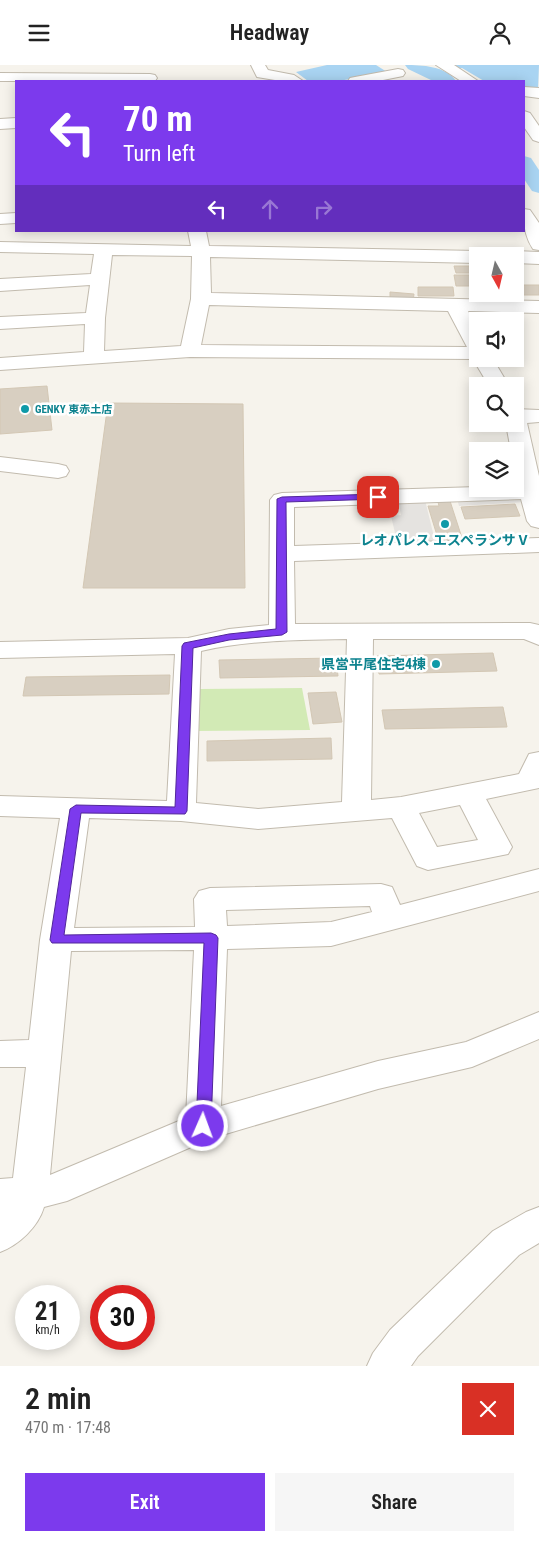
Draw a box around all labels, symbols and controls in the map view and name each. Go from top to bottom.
icon: menu [25,19,53,47]
icon: person [486,19,514,47]
text: Headway [230,20,309,45]
text: 70 m [123,99,192,140]
icon: left [40,100,105,165]
text: Turn left [123,141,195,166]
icon: left [203,195,231,223]
icon: ahead [256,195,284,223]
icon: right [309,195,337,223]
north arrow [469,247,524,303]
map controls [469,247,524,497]
button: sound [469,312,524,367]
button: search [469,377,524,432]
marker: GENKY 東赤土店 [19,403,31,415]
place label: GENKY 東赤土店 [35,403,112,416]
button: layers [469,442,524,497]
pin [357,476,399,518]
icon: arrive [364,483,392,511]
marker: レオパレス エスペランサⅤ [439,518,451,530]
place label: レオパレス エスペランサⅤ [360,532,530,548]
place label: 県営平尾住宅4棟 [321,656,426,672]
marker: 県営平尾住宅4棟 [430,658,442,670]
position arrow [176,1099,228,1151]
speed limit sign: 30 [90,1285,155,1350]
text: 21 [35,1297,60,1326]
text: km/h [35,1323,60,1337]
text: 2 min [25,1381,91,1416]
button: close [462,1383,514,1435]
text: 470 m · 17:48 [25,1418,111,1437]
button: Exit [25,1473,265,1531]
button: Share [275,1473,514,1531]

